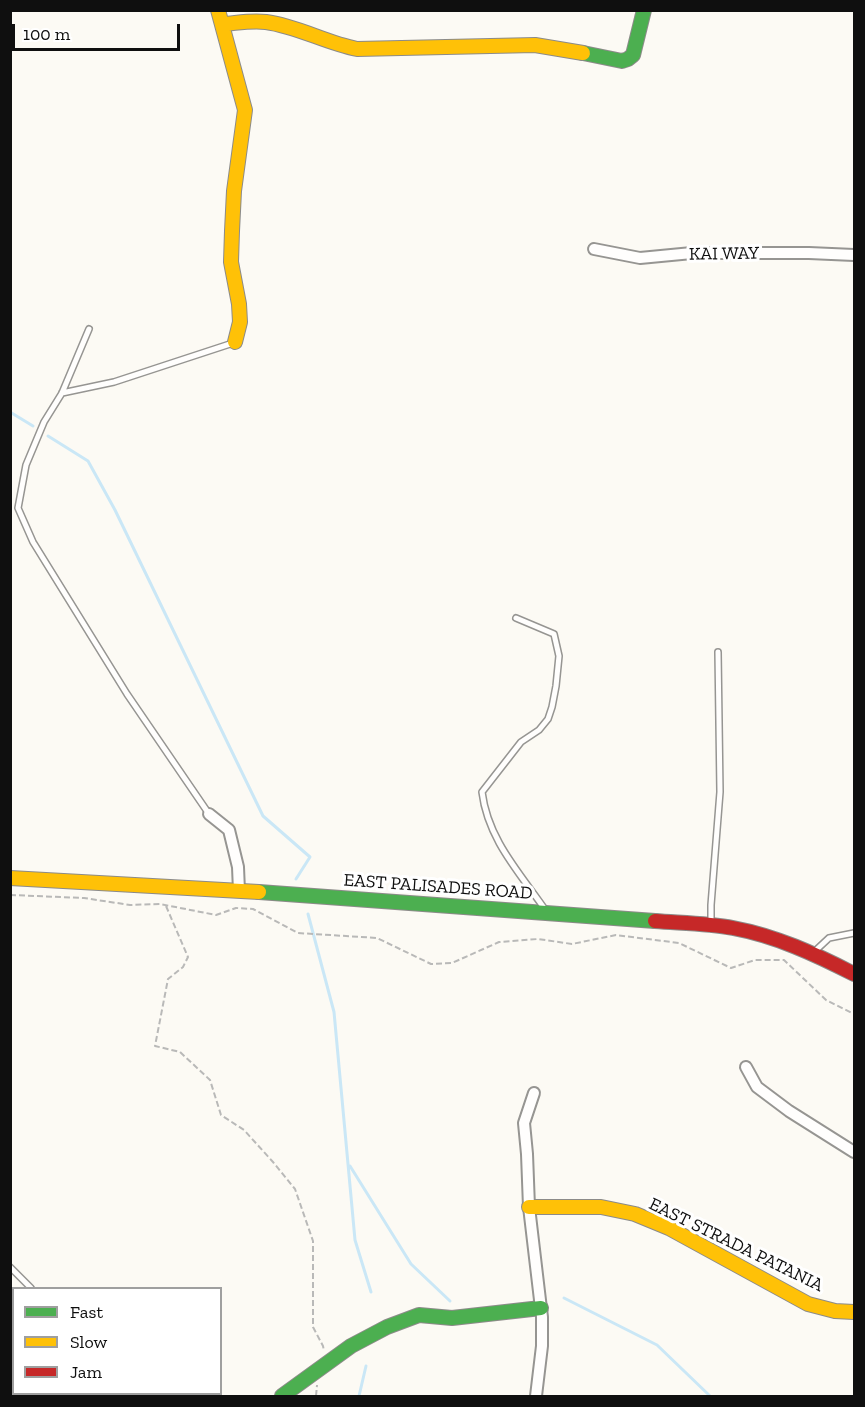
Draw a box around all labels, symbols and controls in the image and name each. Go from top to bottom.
scale bar [15,12,183,50]
text: 100 m [23,23,70,45]
street label: KAI WAY [689,243,759,265]
street label: EAST PALISADES ROAD [343,870,533,904]
street label: EAST STRADA PATANIA [645,1193,827,1297]
legend [12,1287,222,1395]
text: Fast [70,1301,103,1323]
text: Slow [70,1331,107,1353]
text: Jam [70,1361,102,1383]

